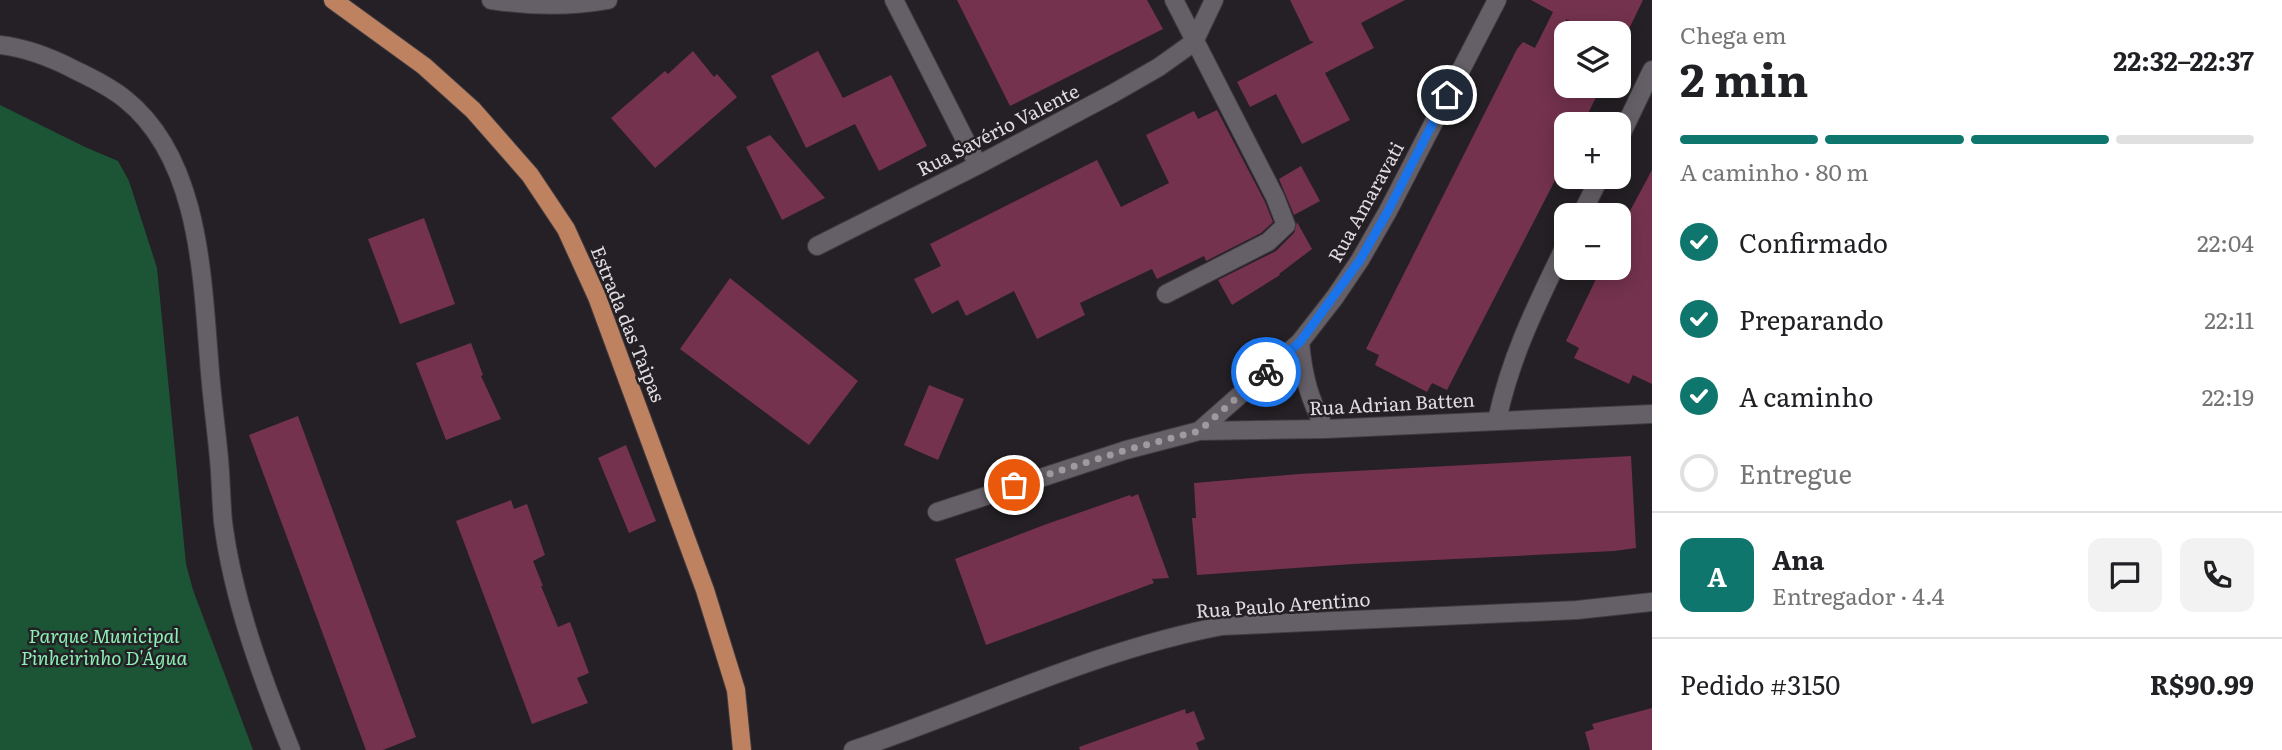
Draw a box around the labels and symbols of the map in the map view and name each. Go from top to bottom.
pin [1417,65,1477,125]
street label: Rua Savério Valente [912,76,1084,182]
street label: Rua Amaravati [1320,136,1410,267]
street label: Estrada das Taipas [585,241,673,406]
courier [1231,337,1301,407]
street label: Rua Adrian Batten [1308,385,1476,421]
pin [984,455,1044,515]
street label: Rua Paulo Arentino [1195,584,1371,624]
park label: Parque Municipal Pinheirinho D'Água [21,621,187,671]

